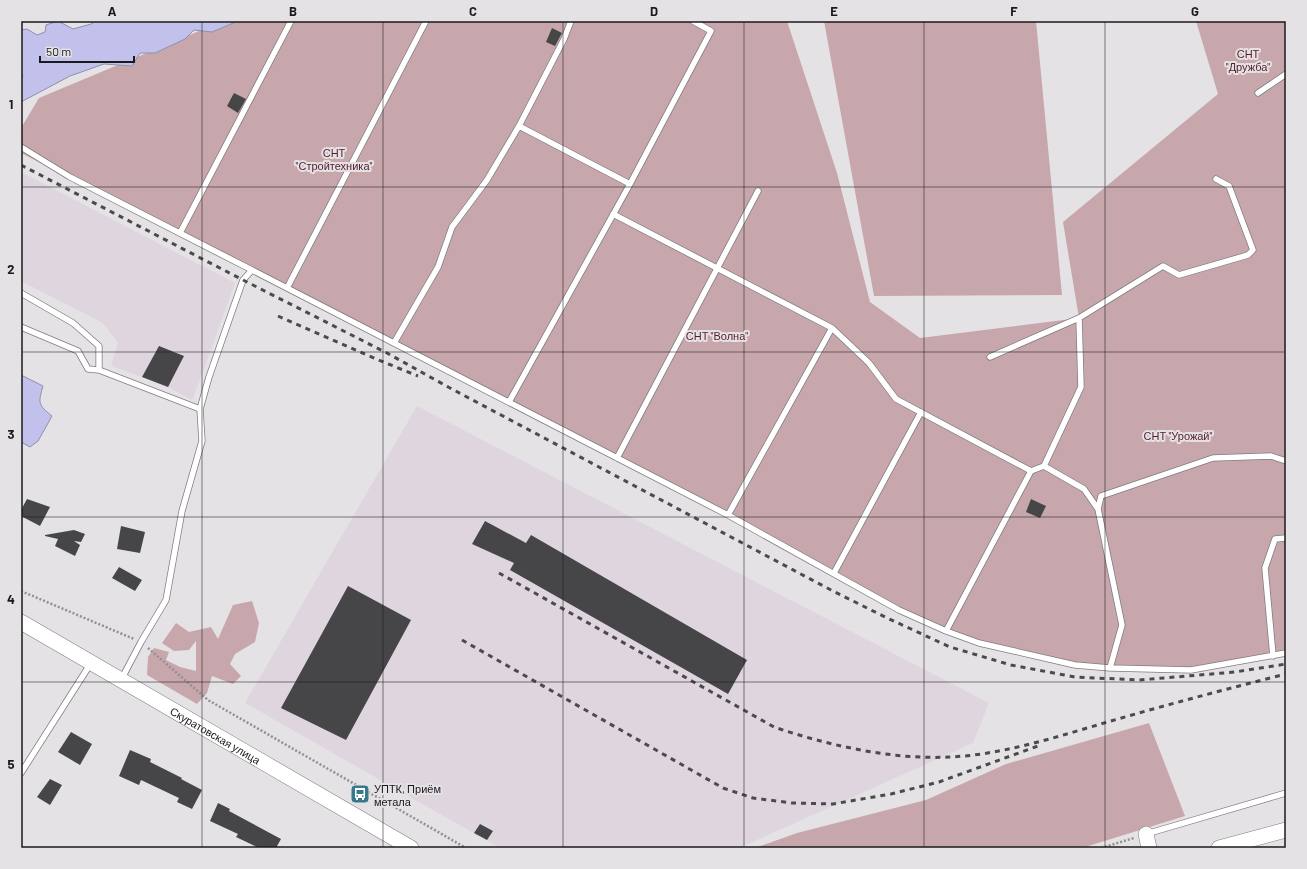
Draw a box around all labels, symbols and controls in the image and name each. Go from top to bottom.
text: A [108,3,117,19]
text: B [289,3,297,19]
text: C [469,3,477,19]
text: D [650,3,658,19]
text: E [830,3,838,19]
text: F [1010,3,1018,19]
text: G [1191,3,1199,19]
scale bar [40,38,134,64]
text: 50 m [46,44,71,58]
park label: СНТ "Дружба" [1226,47,1270,73]
text: 1 [9,96,13,112]
park label: СНТ "Стройтехника" [296,146,373,172]
text: 2 [7,261,15,277]
park label: СНТ "Волна" [686,329,748,342]
text: 3 [7,426,15,442]
park label: СНТ "Урожай" [1144,429,1213,442]
text: 4 [7,591,15,607]
street label: Скуратовская улица [168,704,264,767]
text: 5 [7,756,15,772]
place label: УПТК, Приём метала [374,782,441,808]
bus stop icon: УПТК, Приём метала [349,783,371,805]

